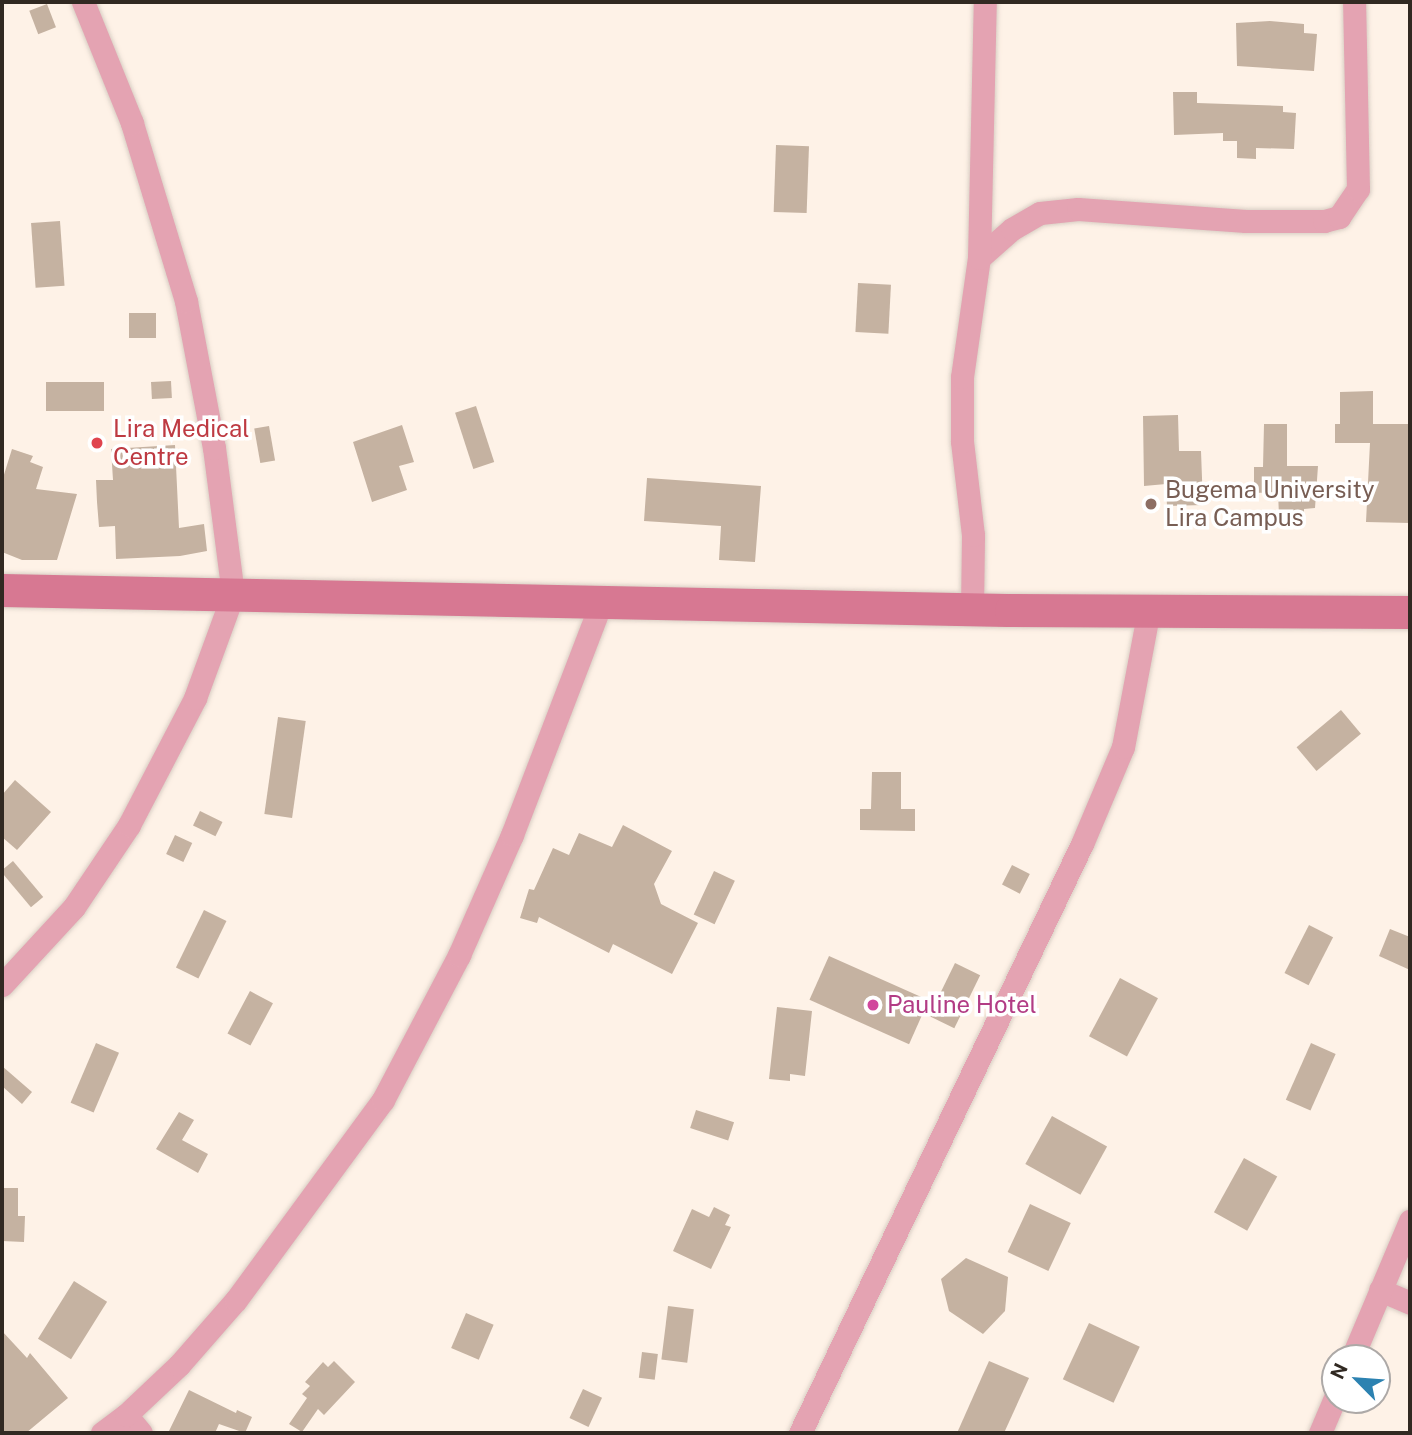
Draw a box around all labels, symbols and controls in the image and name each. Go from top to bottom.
place label: Lira Medical Centre [113,415,250,471]
marker: Lira Medical Centre [87,433,107,453]
place label: Bugema University Lira Campus [1165,476,1375,532]
marker: Bugema University Lira Campus [1143,496,1159,512]
place label: Pauline Hotel [887,991,1037,1019]
marker: Pauline Hotel [865,997,881,1013]
north arrow [1321,1344,1391,1414]
text: N [1326,1360,1352,1382]

